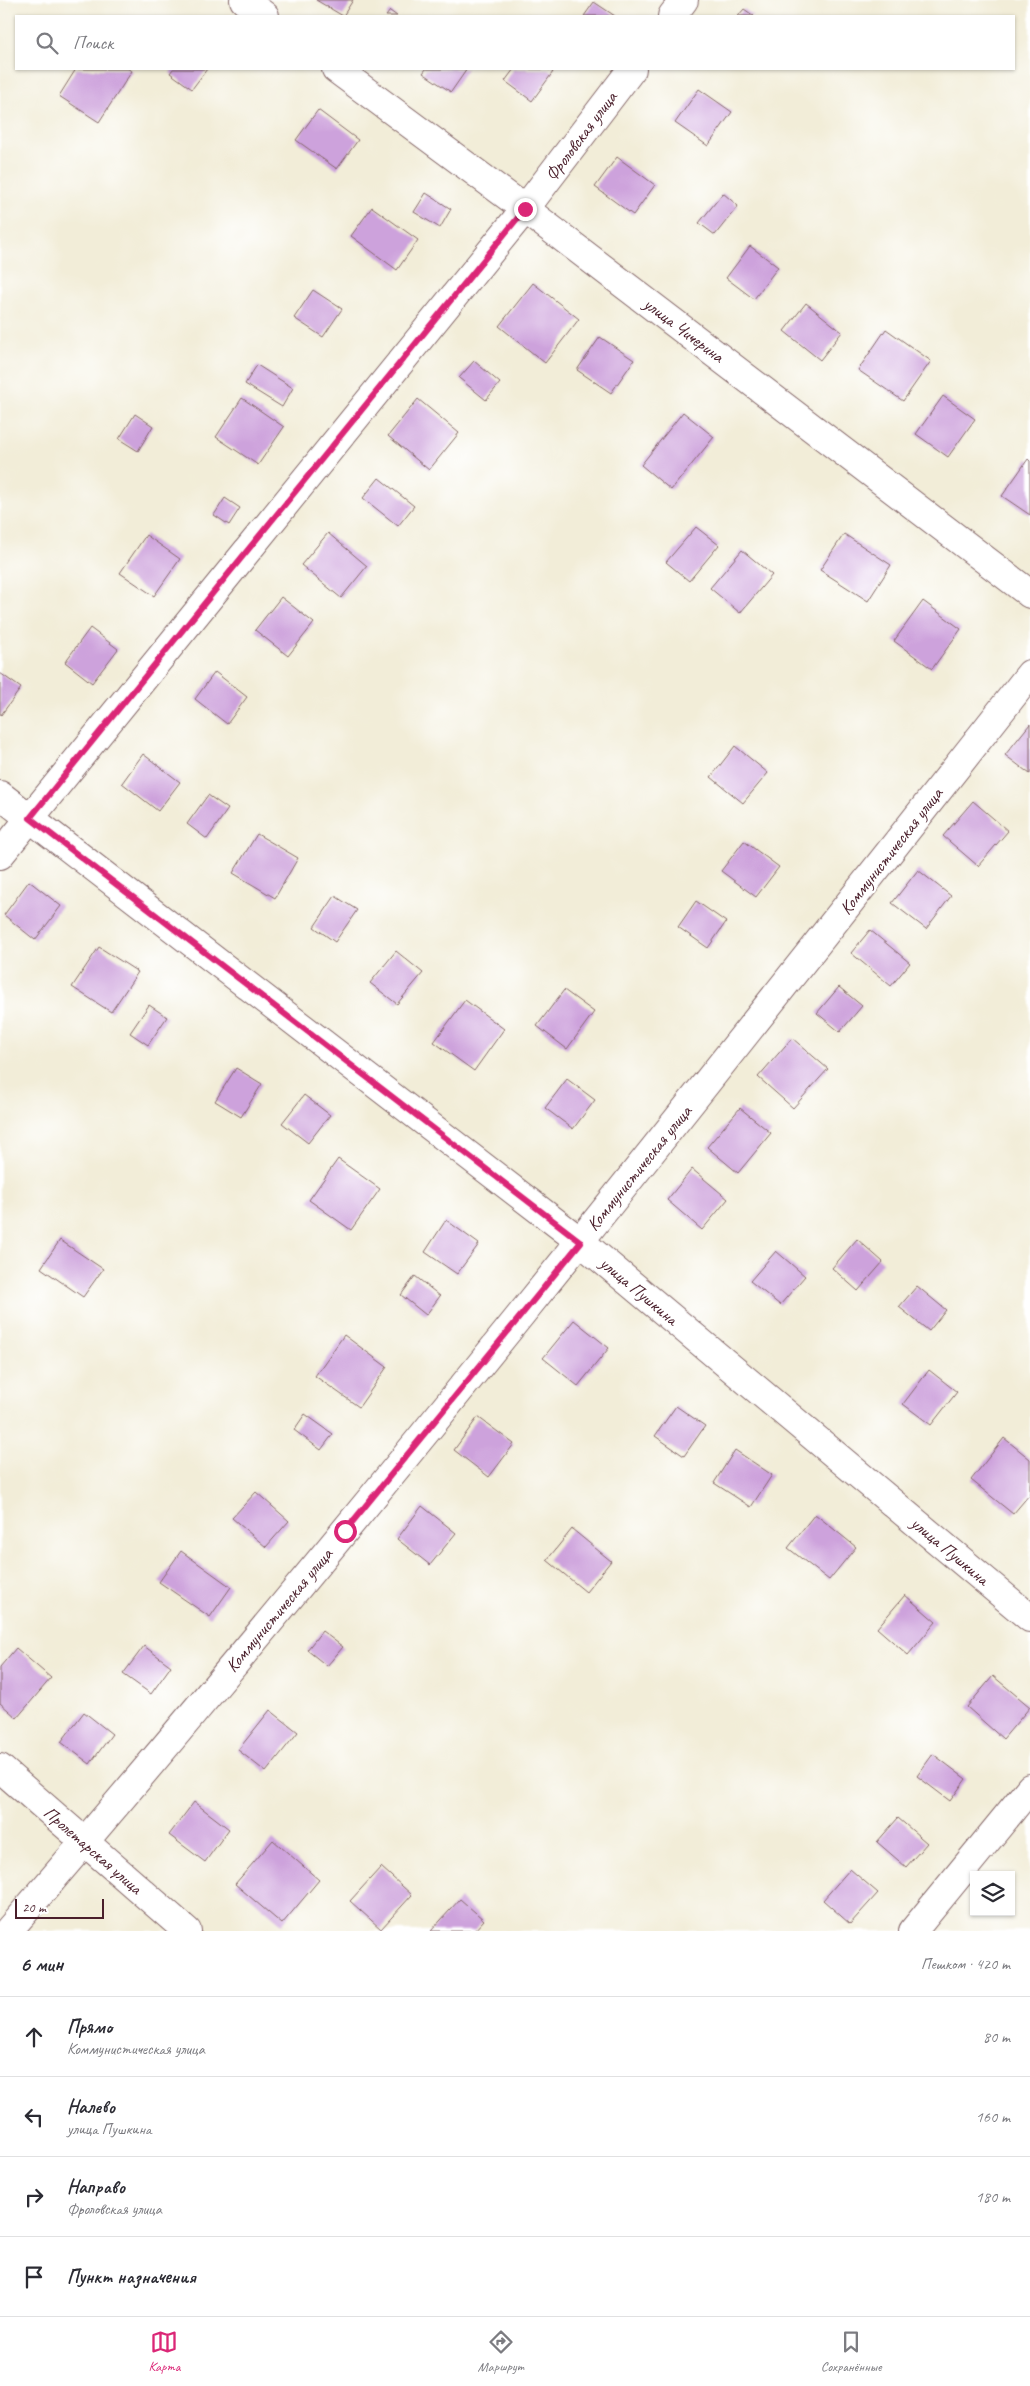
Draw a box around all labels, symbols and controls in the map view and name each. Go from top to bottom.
search box [15,15,1015,70]
icon: search [33,29,61,57]
text: Поиск [73,31,113,55]
street label: Фроловская улица [540,86,622,185]
route end [514,198,537,221]
street label: улица Чичерина [639,292,729,368]
street label: Коммунистическая улица [835,782,948,919]
street label: Коммунистическая улица [582,1100,697,1235]
street label: улица Пушкина [595,1251,684,1331]
street label: улица Пушкина [906,1511,995,1591]
route start [334,1520,357,1543]
street label: Коммунистическая улица [221,1543,338,1676]
street label: Пролетарская улица [39,1801,148,1900]
map controls [970,1871,1015,1916]
button: layers [970,1871,1015,1916]
scale bar [15,1896,104,1919]
text: 20 m [22,1899,46,1916]
text: 6 мин [20,1951,63,1977]
text: Пешком · 420 m [921,1954,1010,1974]
text: Прямо [67,2015,112,2039]
icon: ahead [20,2023,48,2051]
text: 80 m [983,2027,1010,2047]
text: Коммунистическая улица [67,2039,205,2059]
text: Налево [67,2095,115,2119]
icon: left [20,2103,48,2131]
text: 160 m [976,2107,1010,2127]
text: улица Пушкина [67,2119,151,2139]
text: Направо [67,2175,125,2199]
icon: right [20,2183,48,2211]
text: 180 m [976,2187,1010,2207]
text: Фроловская улица [67,2199,162,2219]
icon: arrive [20,2263,48,2291]
text: Пункт назначения [67,2265,196,2289]
tab: Карта [148,2328,181,2375]
tab: Маршрут [477,2328,524,2375]
tab: Сохранённые [821,2328,881,2375]

